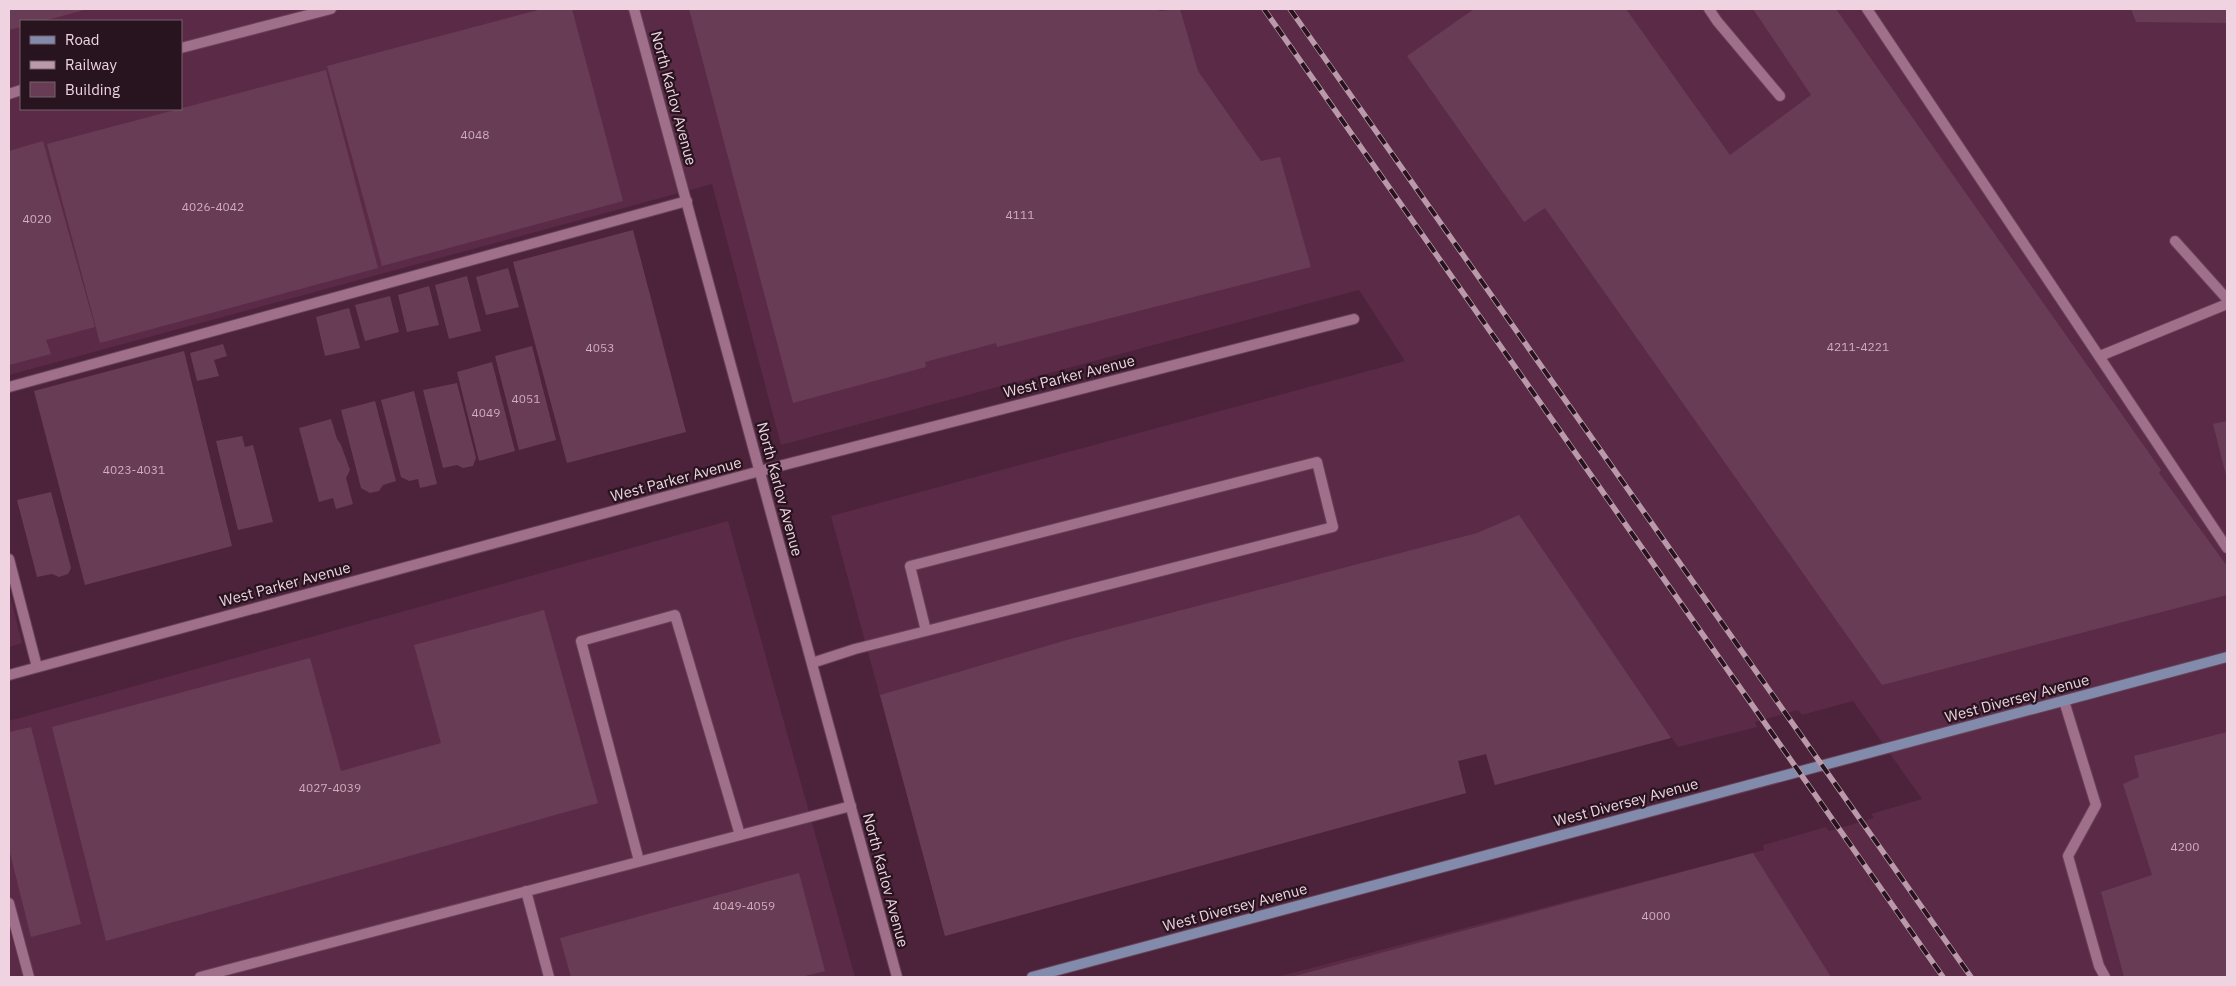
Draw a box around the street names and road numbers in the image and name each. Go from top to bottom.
street label: North Karlov Avenue [647,29,701,167]
street label: West Parker Avenue [1001,350,1137,402]
street label: North Karlov Avenue [753,420,807,558]
street label: West Parker Avenue [608,452,744,506]
street label: West Parker Avenue [217,557,353,611]
street label: West Diversey Avenue [1943,670,2091,726]
street label: West Diversey Avenue [1552,774,1700,830]
street label: North Karlov Avenue [859,811,913,949]
street label: West Diversey Avenue [1161,879,1309,935]

